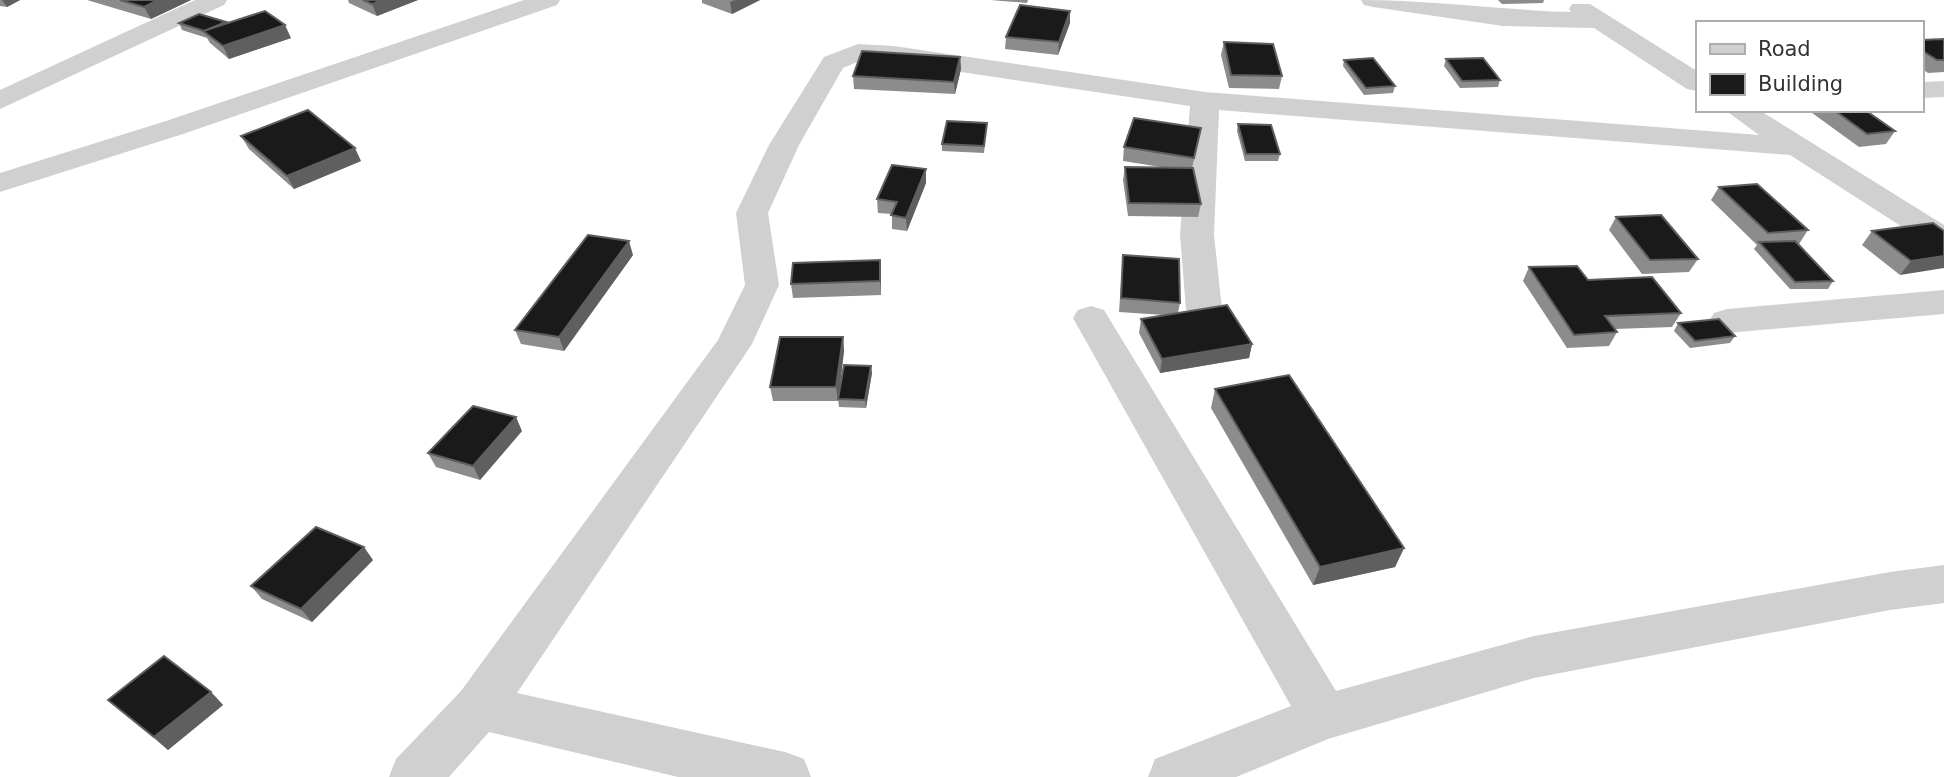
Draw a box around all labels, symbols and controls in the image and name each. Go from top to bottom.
legend [1696,21,1923,112]
text: Road [1758,37,1811,61]
text: Building [1758,72,1843,96]

